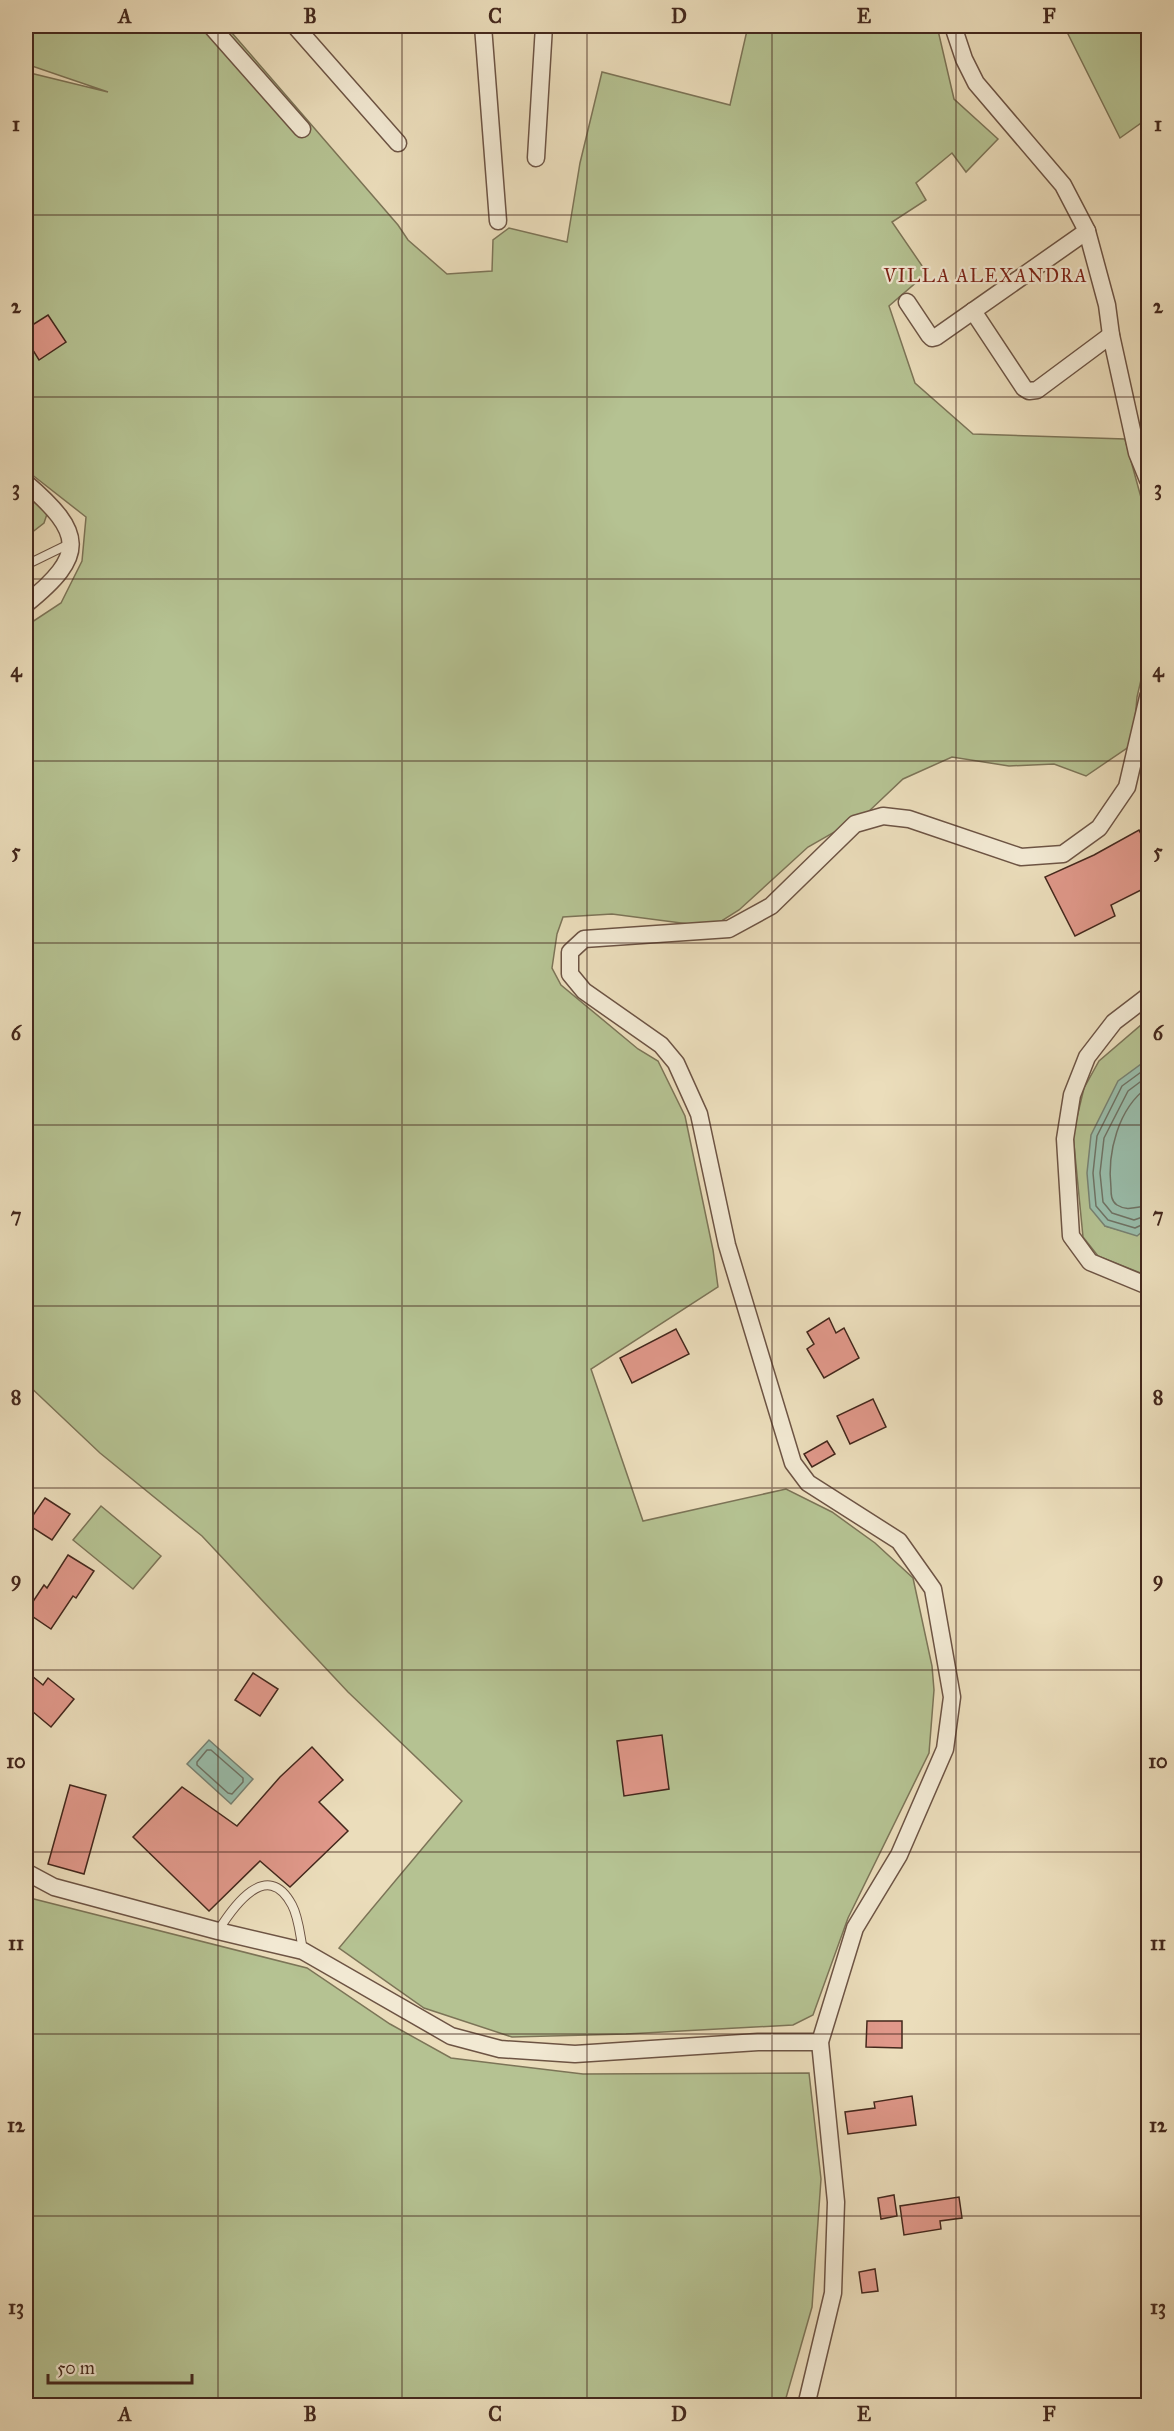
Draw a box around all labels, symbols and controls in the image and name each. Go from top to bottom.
text: A [116,4,132,28]
text: B [303,4,317,28]
text: C [488,4,502,28]
text: D [671,4,687,28]
text: E [857,4,872,28]
text: F [1042,4,1056,28]
text: 1 [12,112,20,136]
text: 1 [1154,112,1162,136]
district label: VILLA ALEXANDRA [883,265,1088,287]
text: 2 [11,294,22,318]
text: 2 [1153,294,1164,318]
text: 3 [12,476,20,501]
text: 3 [1154,476,1162,501]
text: 4 [10,658,22,683]
text: 4 [1152,658,1164,683]
text: 5 [11,839,21,863]
text: 5 [1153,839,1163,863]
text: 6 [11,1021,23,1045]
text: 6 [1153,1021,1165,1045]
text: 7 [11,1203,22,1227]
text: 7 [1153,1203,1164,1227]
text: 8 [11,1385,21,1409]
text: 8 [1153,1385,1163,1409]
text: 9 [11,1567,21,1592]
text: 9 [1153,1567,1163,1592]
text: 10 [6,1749,26,1773]
text: 10 [1148,1749,1168,1773]
text: 11 [8,1931,24,1955]
text: 11 [1150,1931,1166,1955]
text: 12 [7,2113,26,2137]
text: 12 [1149,2113,1168,2137]
text: 13 [8,2295,24,2320]
text: 13 [1150,2295,1166,2320]
scale bar [48,2347,192,2385]
text: 50 m [57,2357,95,2379]
text: A [116,2402,132,2426]
text: B [303,2402,317,2426]
text: C [488,2402,502,2426]
text: D [671,2402,687,2426]
text: E [857,2402,872,2426]
text: F [1042,2402,1056,2426]

